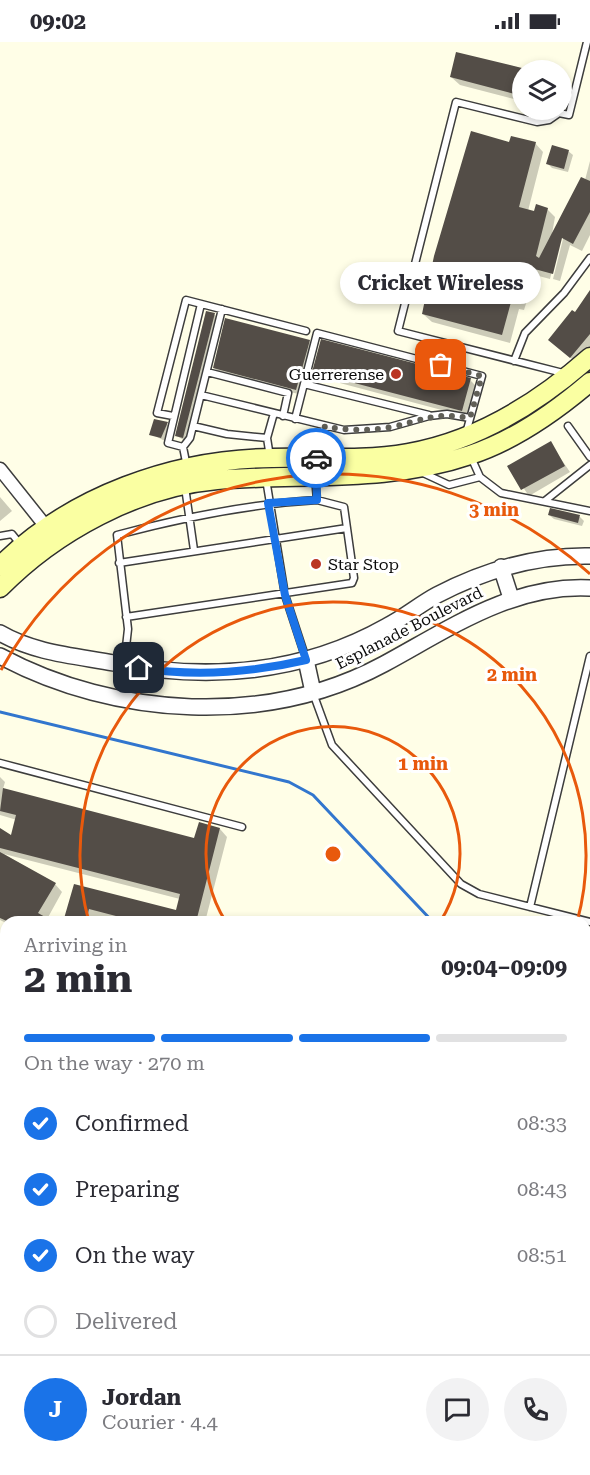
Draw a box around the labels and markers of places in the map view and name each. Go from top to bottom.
callout: Cricket Wireless [340,263,542,305]
pin [415,339,466,390]
place label: Guerrerense [289,365,384,384]
marker: Guerrerense [389,367,403,381]
place label: Star Stop [328,555,399,574]
marker: Star Stop [309,557,323,571]
pin [113,642,164,693]
centre of rings [323,844,343,864]

